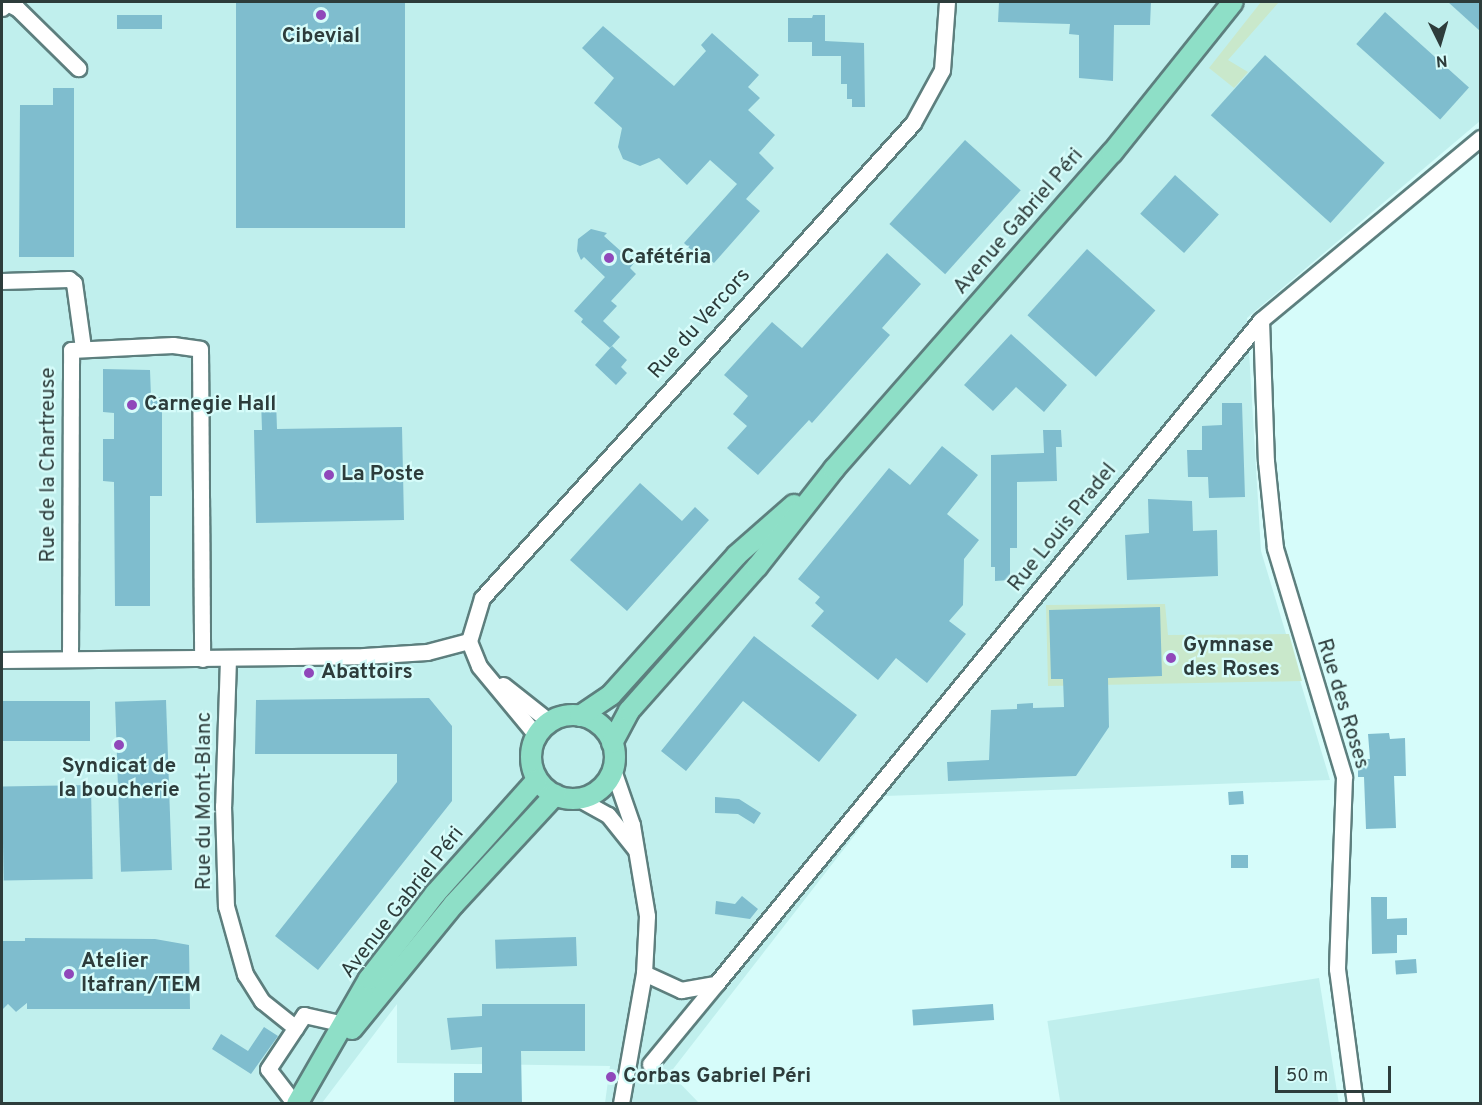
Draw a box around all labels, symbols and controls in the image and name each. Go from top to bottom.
marker: Cibevial [314,8,328,22]
north arrow [1410,12,1470,72]
place label: Cibevial [282,24,360,50]
text: N [1435,49,1448,70]
street label: Avenue Gabriel Péri [949,144,1089,300]
place label: Cafétéria [621,245,711,271]
marker: Cafétéria [602,251,616,265]
street label: Rue du Vercors [643,263,757,385]
street label: Rue de la Chartreuse [36,367,62,563]
place label: Carnegie Hall [144,392,276,418]
marker: Carnegie Hall [125,398,139,412]
street label: Rue Louis Pradel [1004,459,1122,597]
place label: La Poste [341,462,425,488]
marker: La Poste [322,468,336,482]
place label: Gymnase des Roses [1183,633,1280,683]
street label: Rue des Roses [1310,636,1374,772]
marker: Gymnase des Roses [1164,651,1178,665]
place label: Abattoirs [321,660,413,686]
marker: Abattoirs [302,666,316,680]
street label: Rue du Mont-Blanc [192,712,218,890]
marker: Syndicat de la boucherie [112,738,126,752]
place label: Syndicat de la boucherie [58,754,180,804]
street label: Avenue Gabriel Péri [336,822,470,984]
place label: Atelier Itafran/TEM [81,949,201,999]
marker: Atelier Itafran/TEM [62,967,76,981]
scale bar [1278,1054,1394,1092]
place label: Corbas Gabriel Péri [623,1064,811,1090]
text: 50 m [1286,1065,1328,1088]
marker: Corbas Gabriel Péri [604,1070,618,1084]

